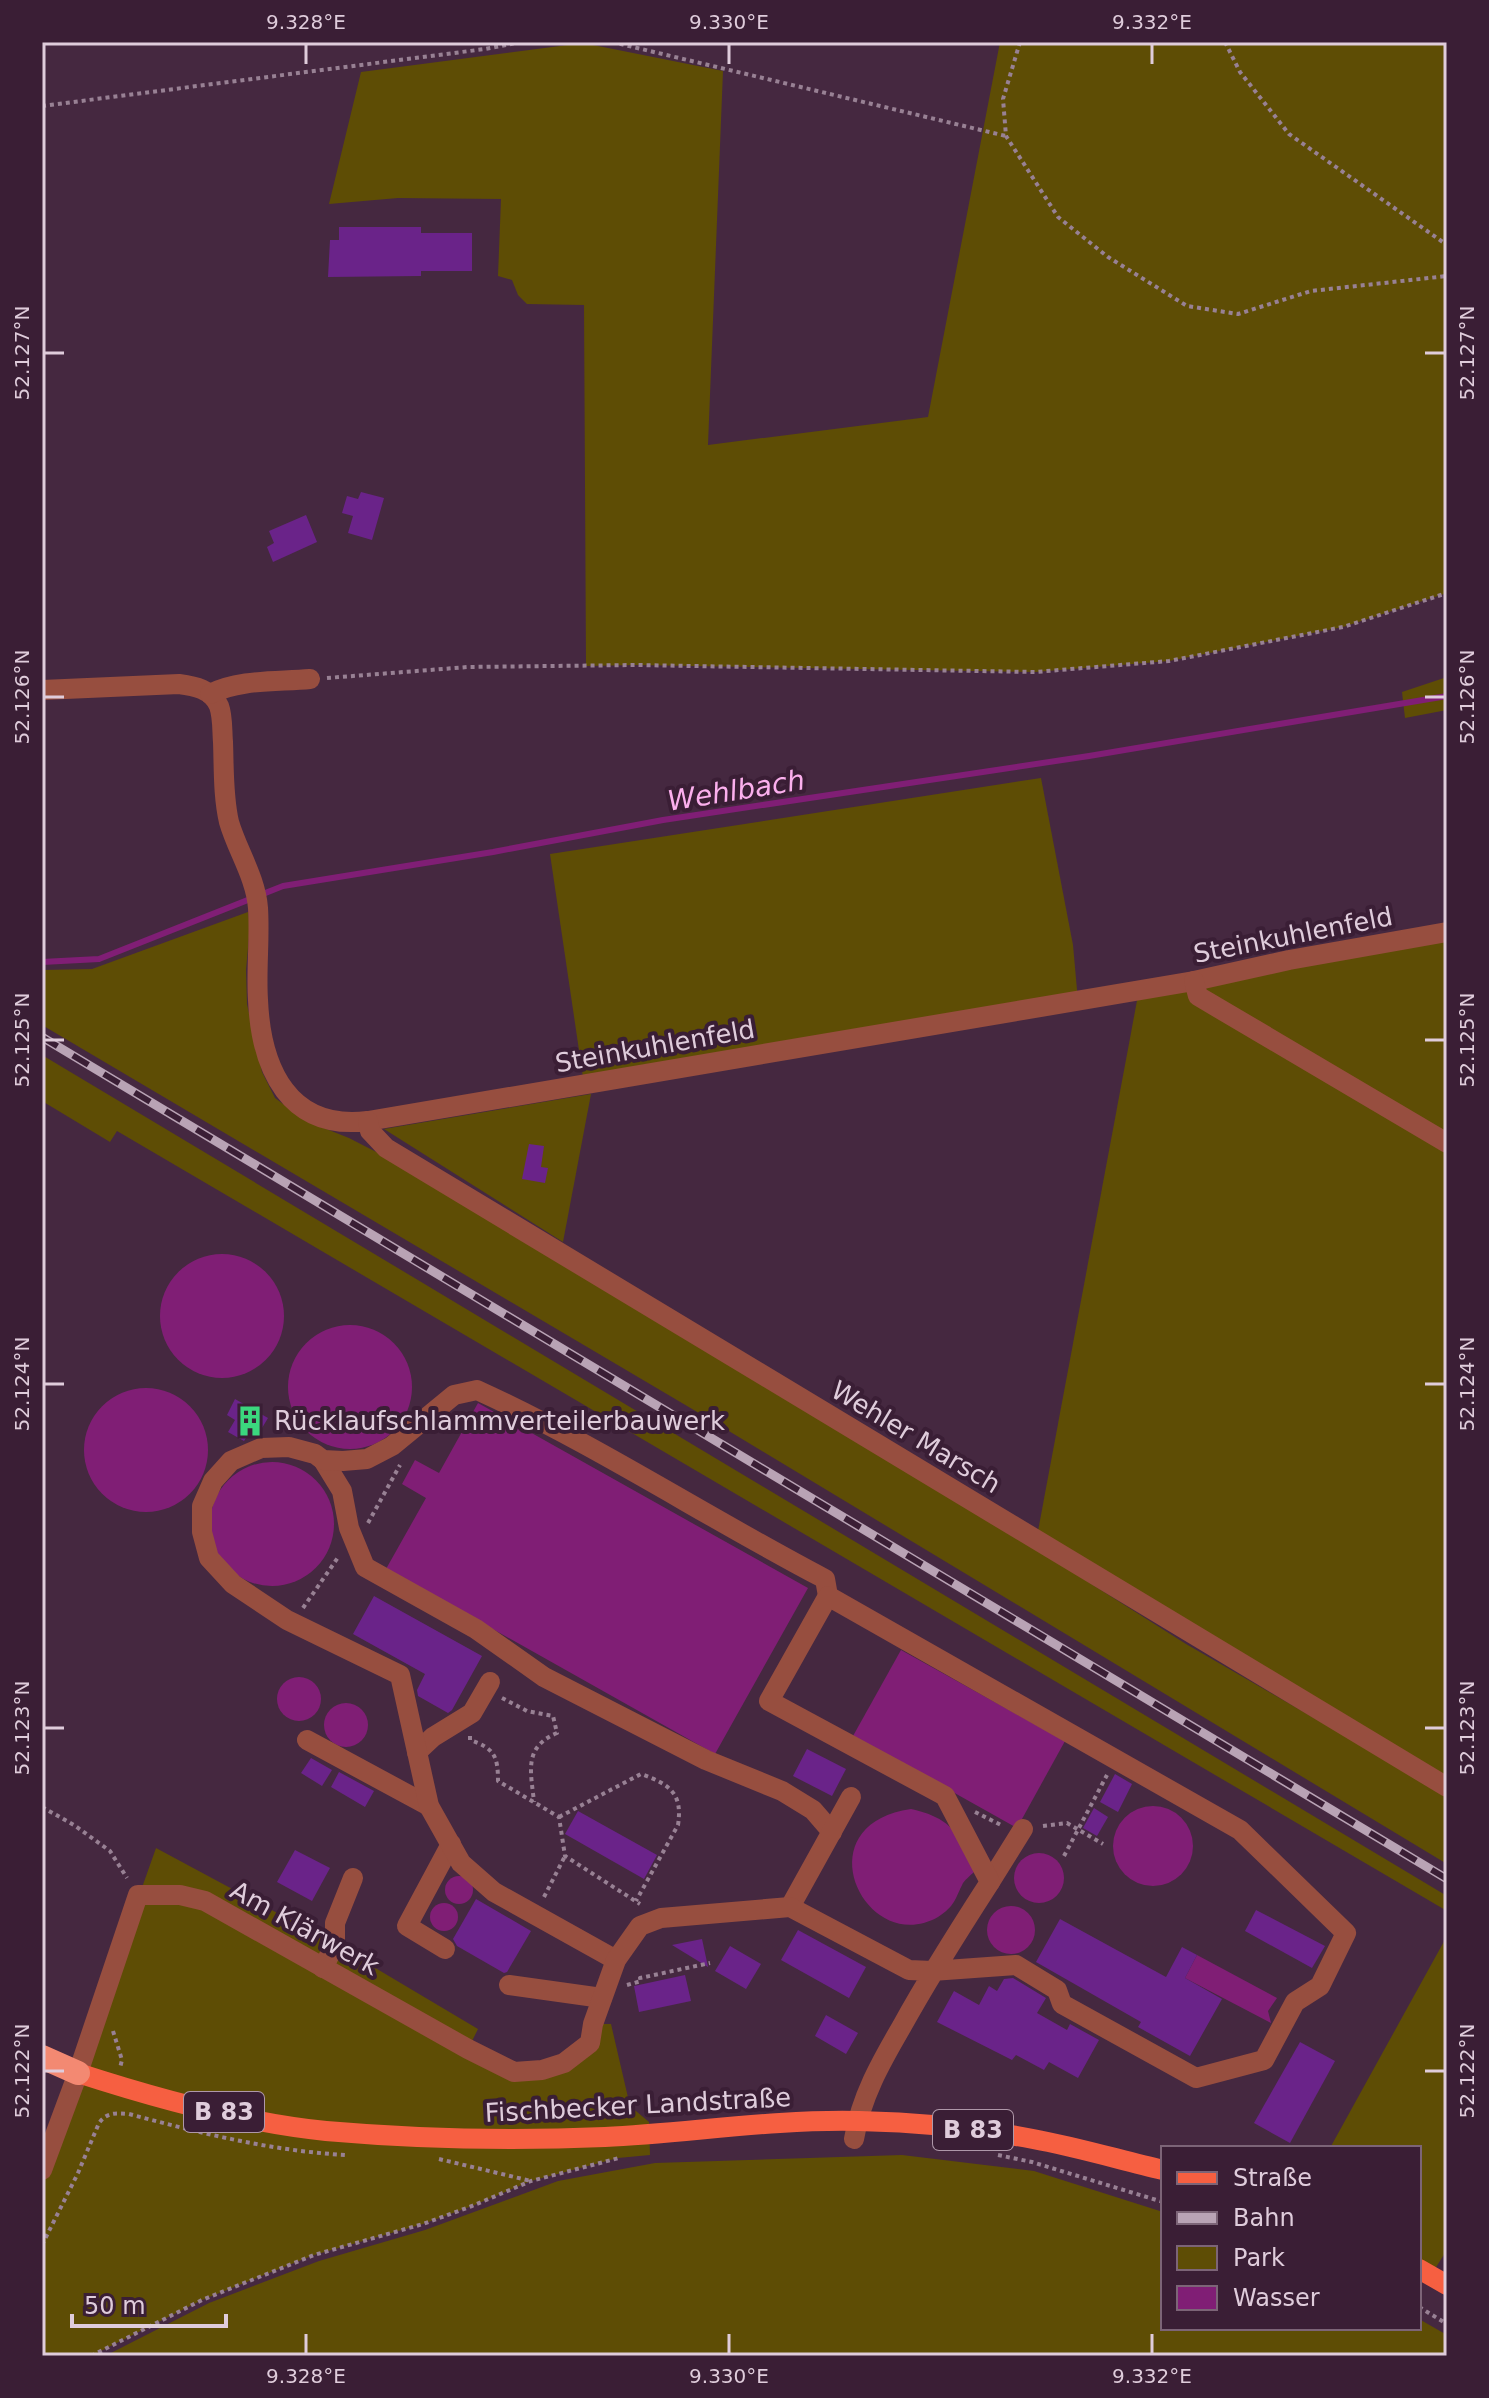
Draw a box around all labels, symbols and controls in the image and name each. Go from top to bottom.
text: 9.328°E [266,10,346,34]
text: 9.330°E [689,10,769,34]
text: 9.332°E [1112,10,1192,34]
text: 52.127°N [10,306,34,400]
text: 52.127°N [1455,306,1479,400]
text: 52.126°N [10,650,34,744]
text: 52.126°N [1455,650,1479,744]
water label: Wehlbach [665,763,807,818]
street label: Steinkuhlenfeld [1191,901,1395,969]
text: 52.125°N [10,993,34,1087]
text: 52.125°N [1455,993,1479,1087]
street label: Steinkuhlenfeld [553,1014,757,1078]
text: 52.124°N [10,1337,34,1431]
text: 52.124°N [1455,1337,1479,1431]
street label: Wehler Marsch [826,1375,1006,1499]
building icon: Rücklaufschlammverteilerbauwerk [233,1404,267,1438]
place label: Rücklaufschlammverteilerbauwerk [274,1406,725,1436]
text: 52.123°N [10,1681,34,1775]
text: 52.123°N [1455,1681,1479,1775]
street label: Am Klärwerk [225,1875,385,1981]
text: 52.122°N [10,2024,34,2118]
text: 52.122°N [1455,2024,1479,2118]
street label: Fischbecker Landstraße [484,2082,792,2128]
road number: B 83 [184,2092,264,2132]
road number: B 83 [933,2110,1013,2150]
legend [1161,2146,1421,2330]
text: Straße [1233,2164,1312,2192]
text: Bahn [1233,2204,1295,2232]
text: Park [1233,2244,1285,2272]
scale bar [72,2278,226,2328]
text: Wasser [1233,2284,1320,2312]
text: 50 m [84,2292,146,2320]
text: 9.328°E [266,2364,346,2388]
text: 9.330°E [689,2364,769,2388]
text: 9.332°E [1112,2364,1192,2388]

